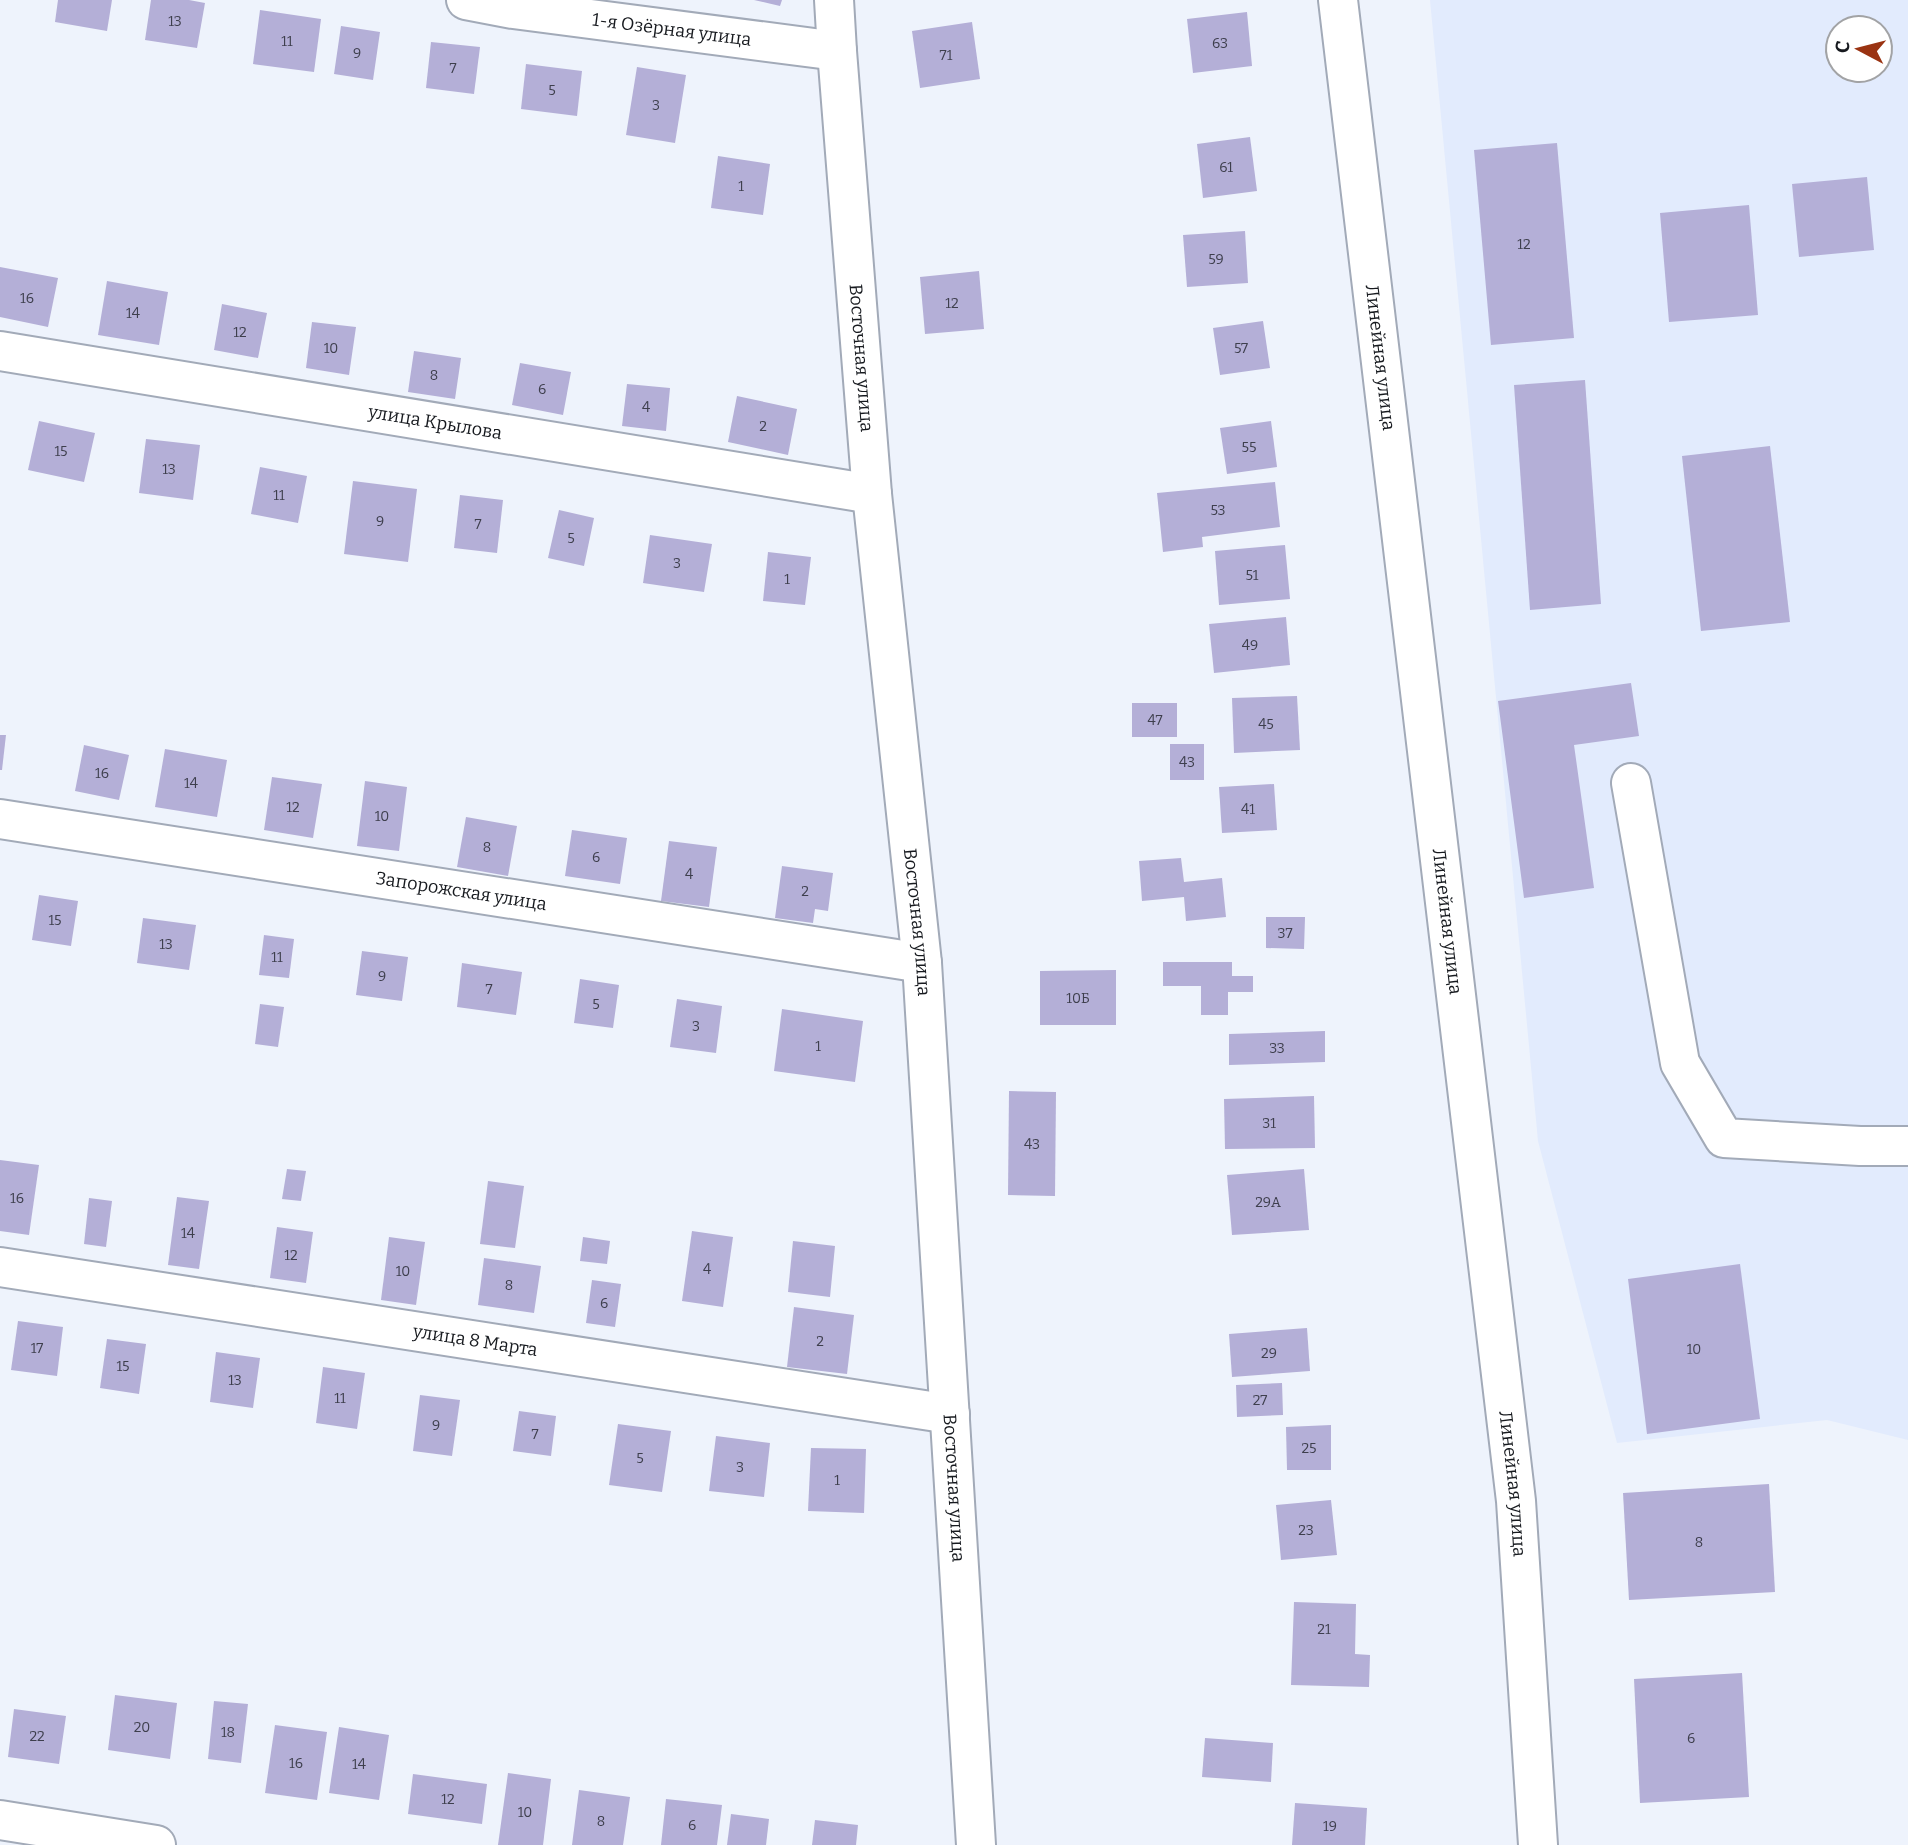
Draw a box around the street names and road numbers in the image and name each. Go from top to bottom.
street label: 1-я Озёрная улица [591,8,753,51]
street label: Восточная улица [844,283,878,433]
street label: Линейная улица [1361,283,1400,432]
street label: улица Крылова [366,400,504,444]
street label: Восточная улица [899,847,935,997]
street label: Линейная улица [1428,847,1467,996]
street label: Запорожская улица [374,867,549,915]
street label: улица 8 Марта [411,1320,539,1361]
street label: Линейная улица [1494,1409,1531,1558]
street label: Восточная улица [939,1413,970,1563]

